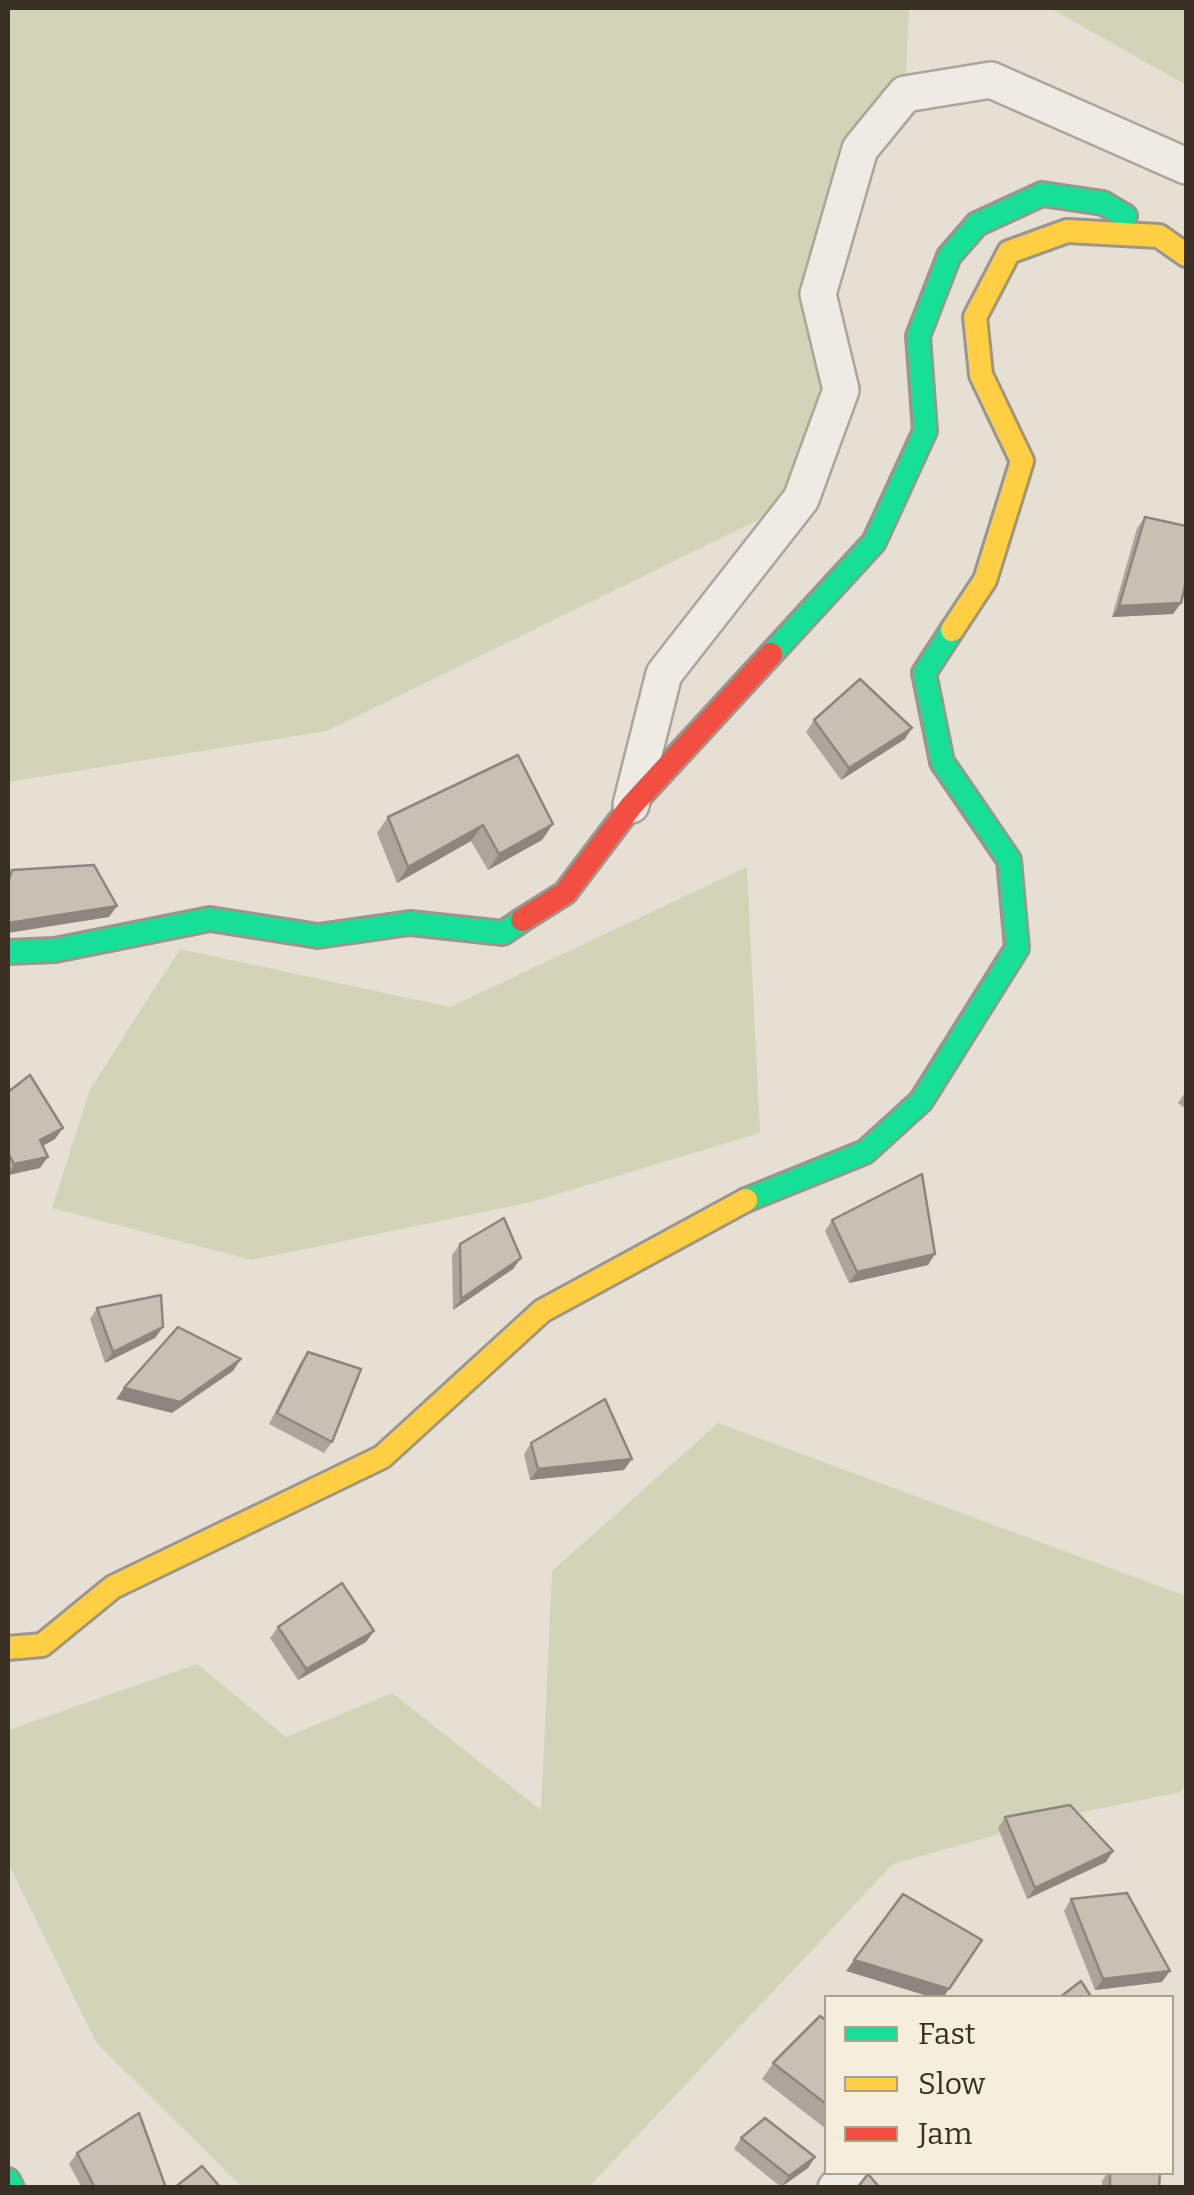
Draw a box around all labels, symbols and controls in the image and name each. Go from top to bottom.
legend [824,1995,1174,2175]
text: Fast [918,2016,976,2052]
text: Slow [918,2066,985,2102]
text: Jam [918,2116,972,2152]

